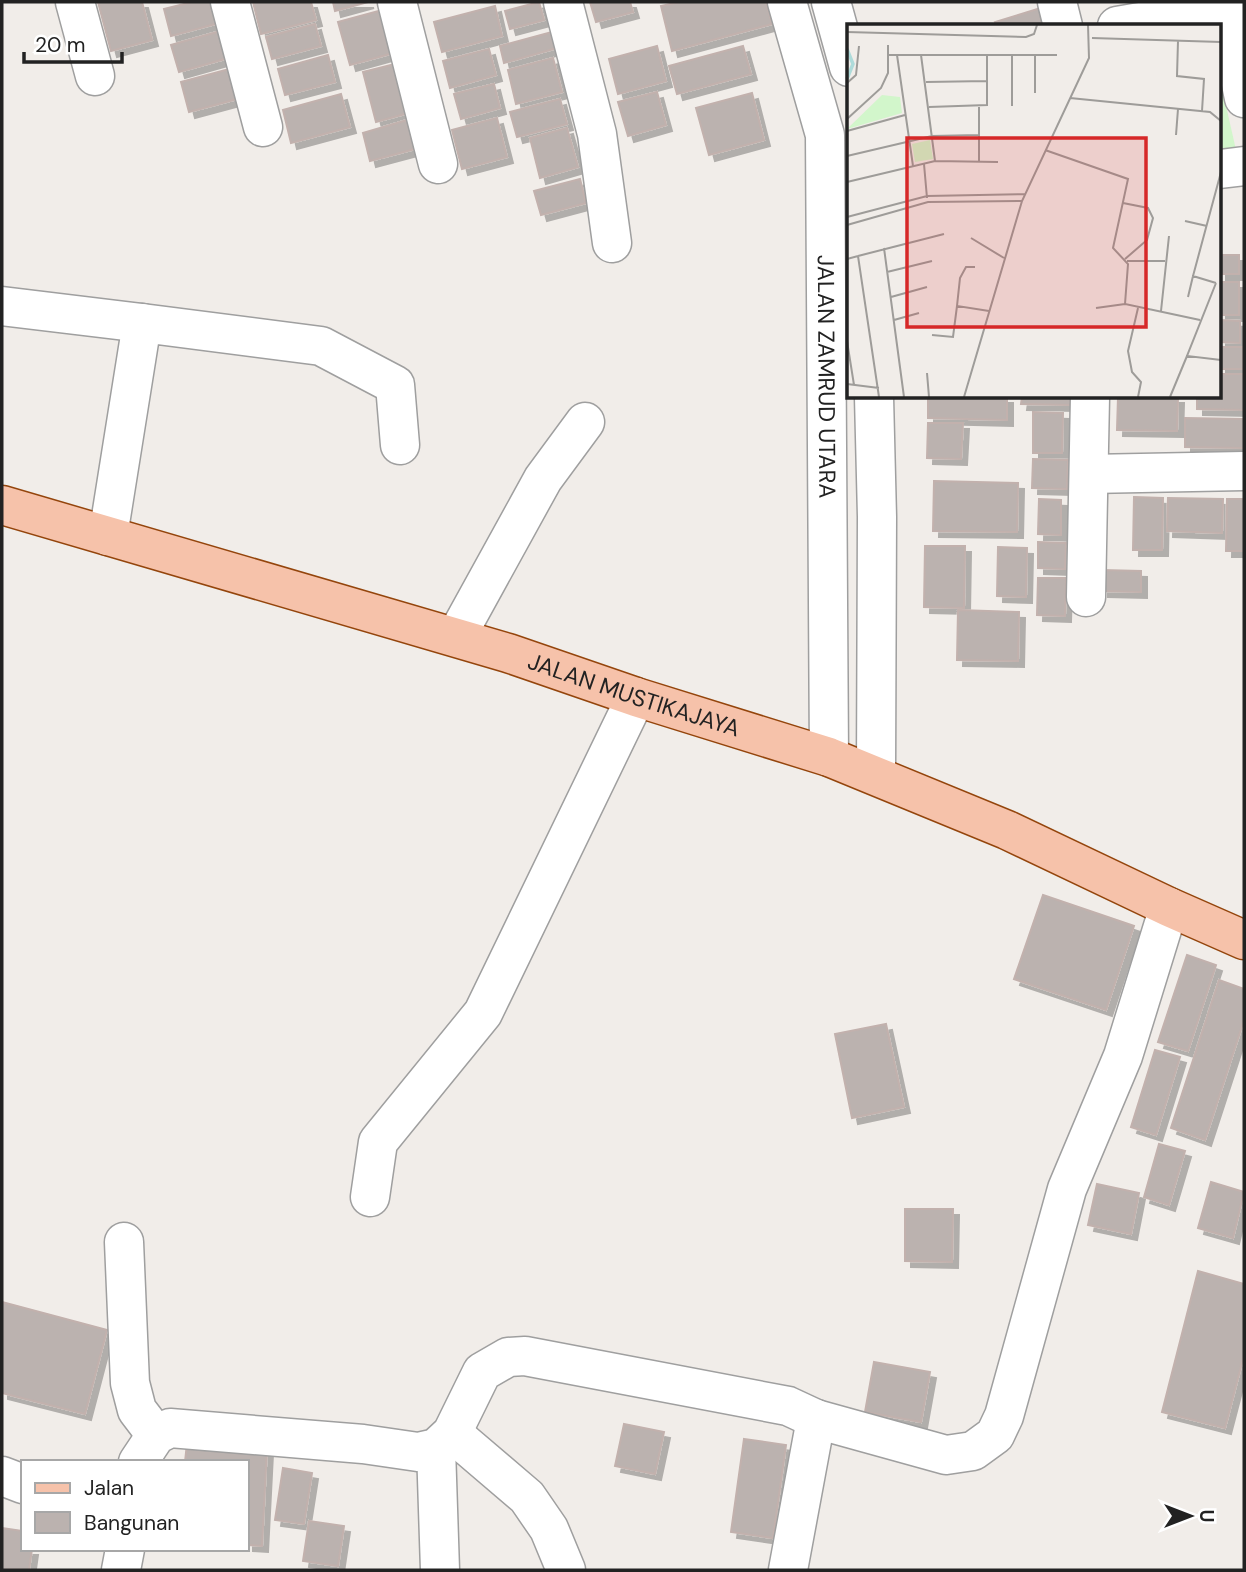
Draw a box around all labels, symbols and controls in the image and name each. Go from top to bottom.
scale bar [24,21,122,65]
inset map [847,24,1222,399]
text: 20 m [35,31,86,59]
street label: JALAN ZAMRUD UTARA [811,255,842,499]
street label: JALAN MUSTIKAJAYA [524,646,744,743]
legend [21,1460,248,1551]
text: Jalan [84,1474,134,1502]
north arrow [1155,1481,1225,1551]
text: Bangunan [84,1509,179,1537]
text: U [1194,1509,1219,1523]

